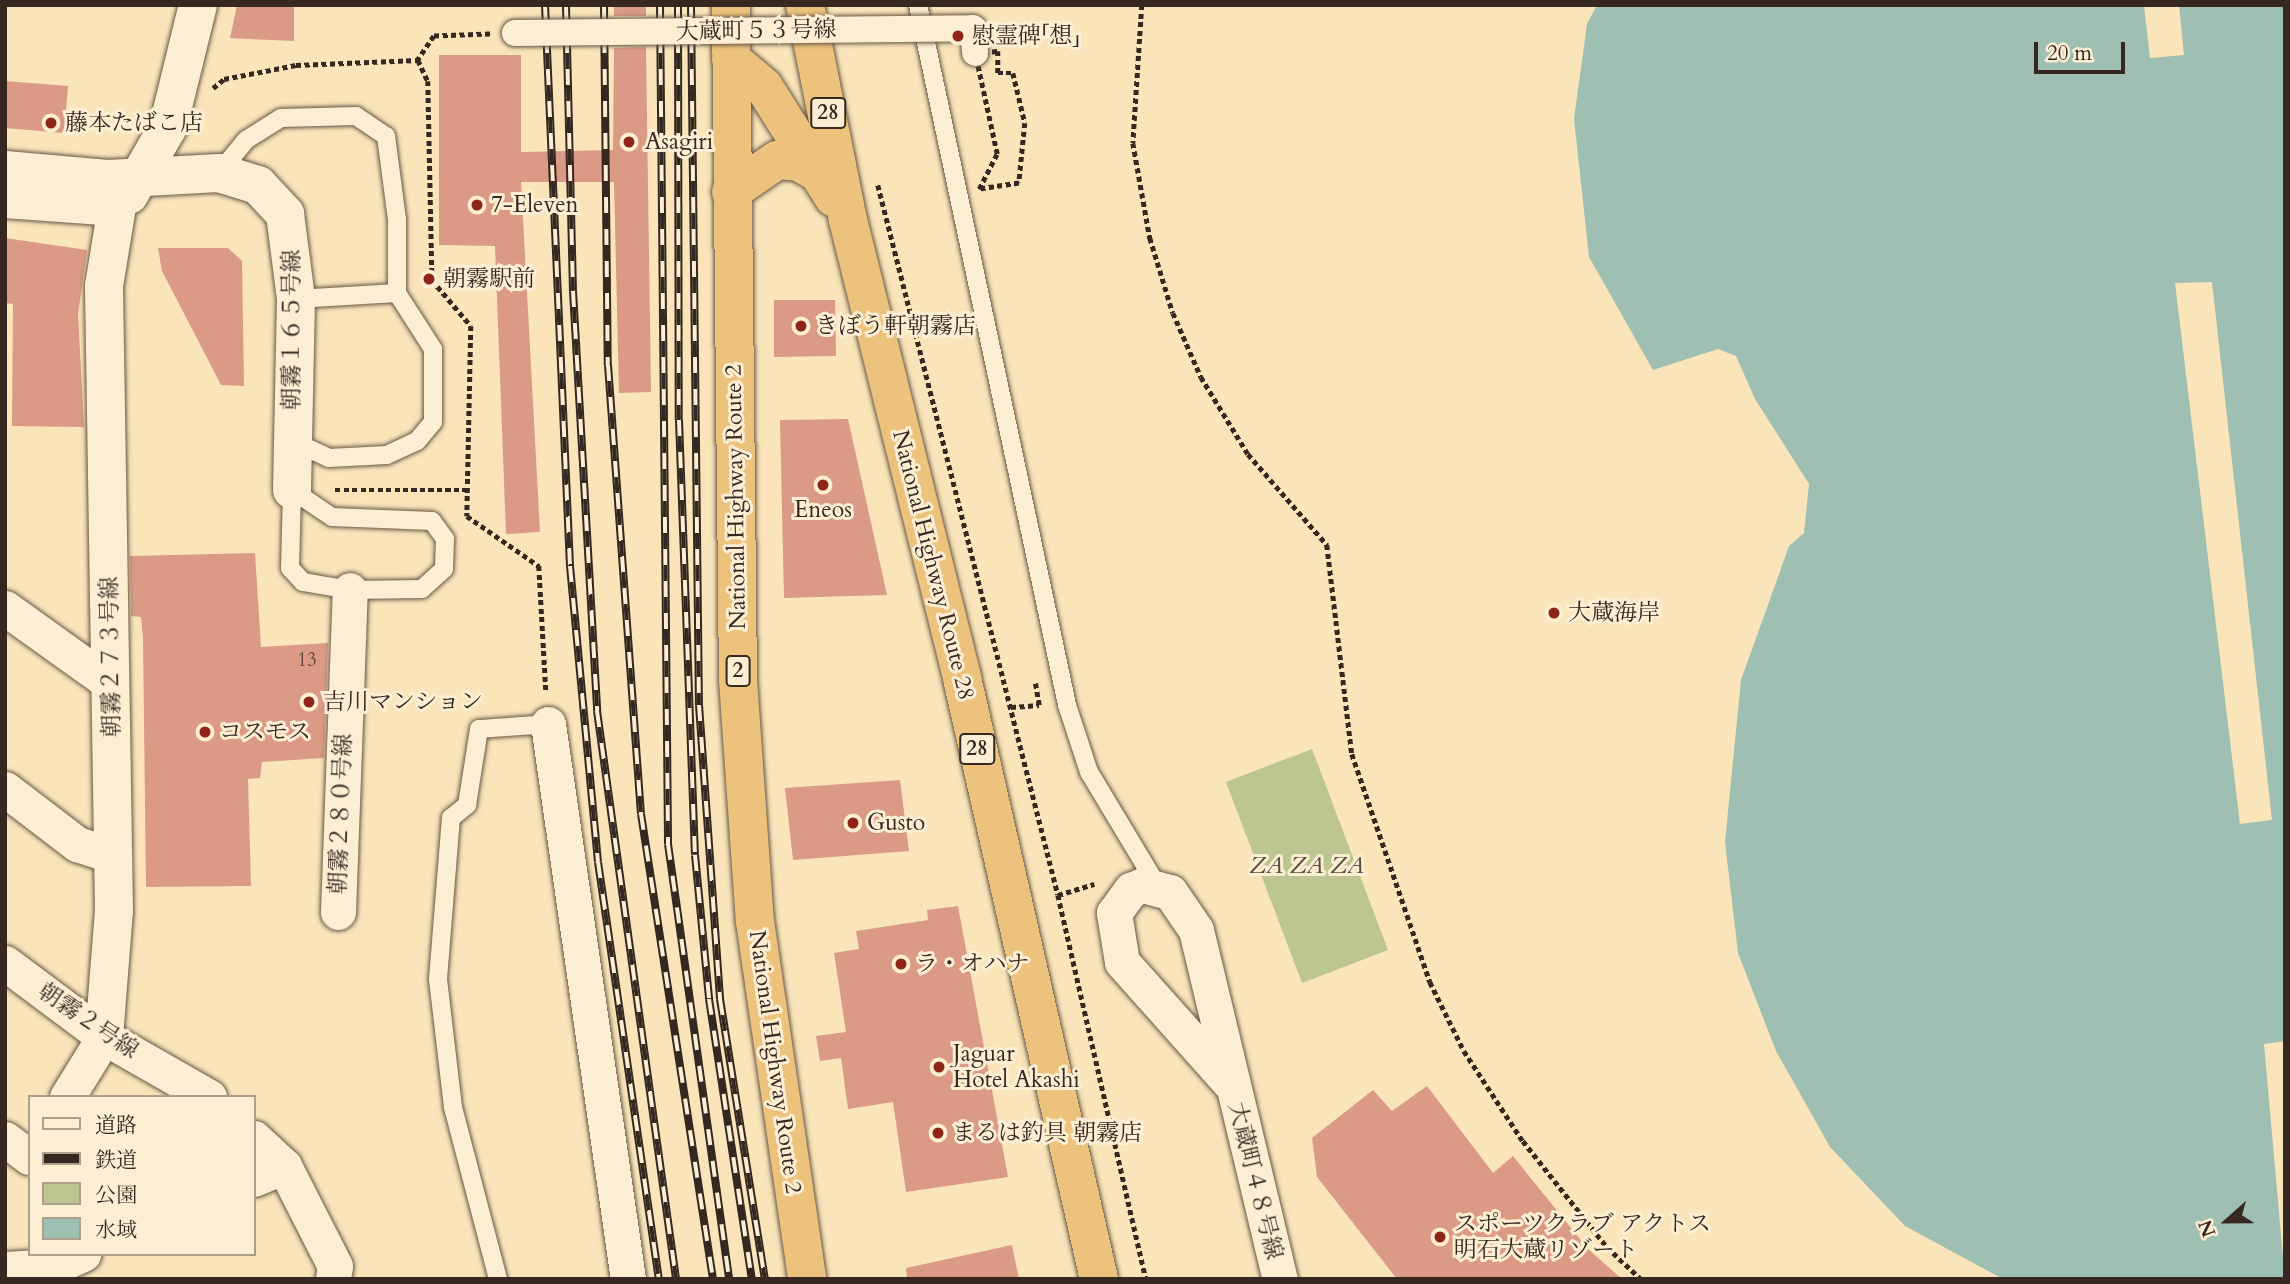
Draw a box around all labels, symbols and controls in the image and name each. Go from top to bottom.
street label: 大蔵町５３号線 [675,16,837,46]
place label: 慰霊碑「想」 [972,22,1081,50]
marker: 慰霊碑「想」 [950,28,966,44]
scale bar [2038,28,2129,72]
text: 20 m [2047,39,2092,68]
road number: 28 [809,96,847,130]
place label: 藤本たばこ店 [65,109,203,137]
marker: 藤本たばこ店 [43,115,59,131]
place label: Asagiri [645,128,713,156]
marker: Asagiri [619,132,639,152]
place label: 7-Eleven [491,191,579,219]
marker: 7-Eleven [469,197,485,213]
street label: 朝霧１６５号線 [278,250,306,410]
place label: 朝霧駅前 [443,265,535,293]
marker: 朝霧駅前 [421,271,437,287]
place label: きぼう軒朝霧店 [815,312,976,340]
marker: きぼう軒朝霧店 [793,318,809,334]
street label: National Highway Route 2 [720,364,752,630]
street label: National Highway Route 28 [886,427,980,703]
marker: Eneos [815,477,831,493]
place label: Eneos [794,496,852,524]
street label: 朝霧２７３号線 [96,576,126,738]
place label: 大蔵海岸 [1568,599,1660,627]
marker: 大蔵海岸 [1546,605,1562,621]
house number: 13 [297,650,317,672]
road number: 2 [724,654,752,688]
place label: 吉川マンション [323,688,484,716]
marker: 吉川マンション [301,694,317,710]
place label: コスモス [219,718,311,746]
marker: コスモス [197,724,213,740]
road number: 28 [958,732,996,766]
street label: 朝霧２８０号線 [324,733,358,895]
place label: Gusto [867,809,925,837]
marker: Gusto [845,815,861,831]
park label: ZA ZA ZA [1249,852,1365,880]
street label: National Highway Route 2 [743,929,807,1195]
place label: ラ・オハナ [915,950,1030,978]
marker: ラ・オハナ [893,956,909,972]
street label: 朝霧２号線 [33,977,143,1065]
place label: Jaguar Hotel Akashi [953,1040,1080,1094]
marker: Jaguar Hotel Akashi [931,1059,947,1075]
legend [28,1095,256,1256]
street label: 大蔵町４８号線 [1222,1100,1288,1262]
text: 道路 [95,1111,137,1140]
place label: まるは釣具 朝霧店 [952,1119,1142,1147]
marker: まるは釣具 朝霧店 [930,1125,946,1141]
text: 鉄道 [95,1146,137,1175]
text: 公園 [95,1181,137,1210]
north arrow [2192,1186,2262,1256]
place label: スポーツクラブ アクトス 明石大蔵リゾート [1454,1210,1713,1264]
text: 水域 [95,1216,137,1245]
text: N [2192,1216,2222,1241]
marker: スポーツクラブ アクトス 明石大蔵リゾート [1432,1229,1448,1245]

